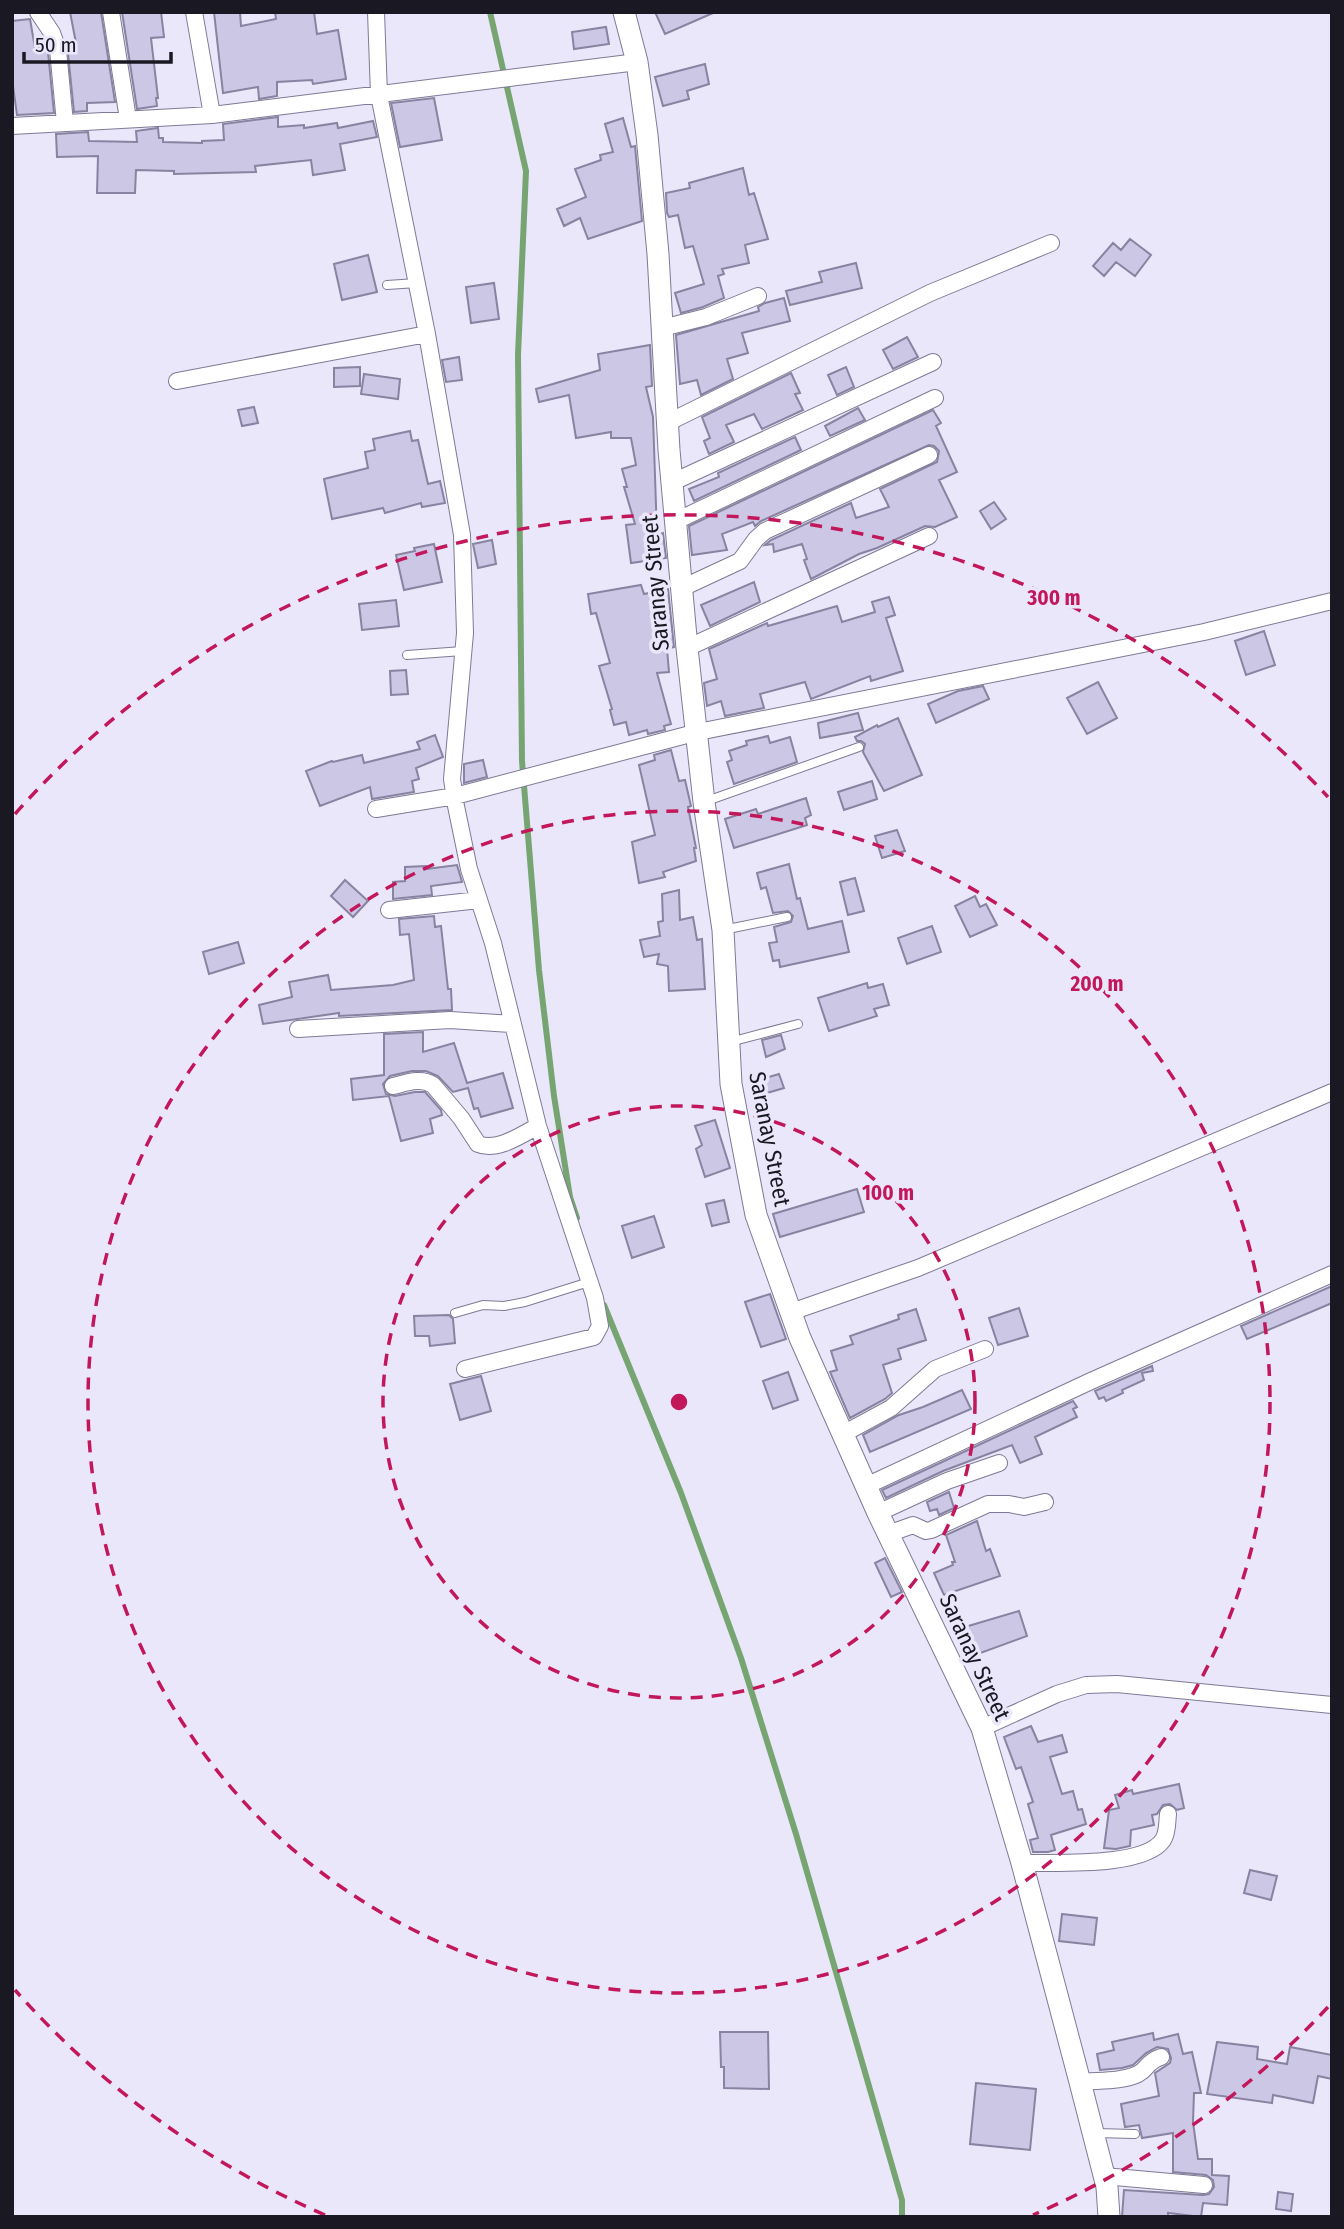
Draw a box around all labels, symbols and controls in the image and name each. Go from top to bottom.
scale bar [24,21,172,65]
text: 50 m [35,32,77,58]
street label: Saranay Street [635,513,675,652]
text: 300 m [1026,585,1081,611]
text: 200 m [1069,971,1124,997]
street label: Saranay Street [743,1069,797,1209]
text: 100 m [862,1180,914,1206]
centre of rings [667,1390,691,1414]
street label: Saranay Street [933,1589,1017,1725]

